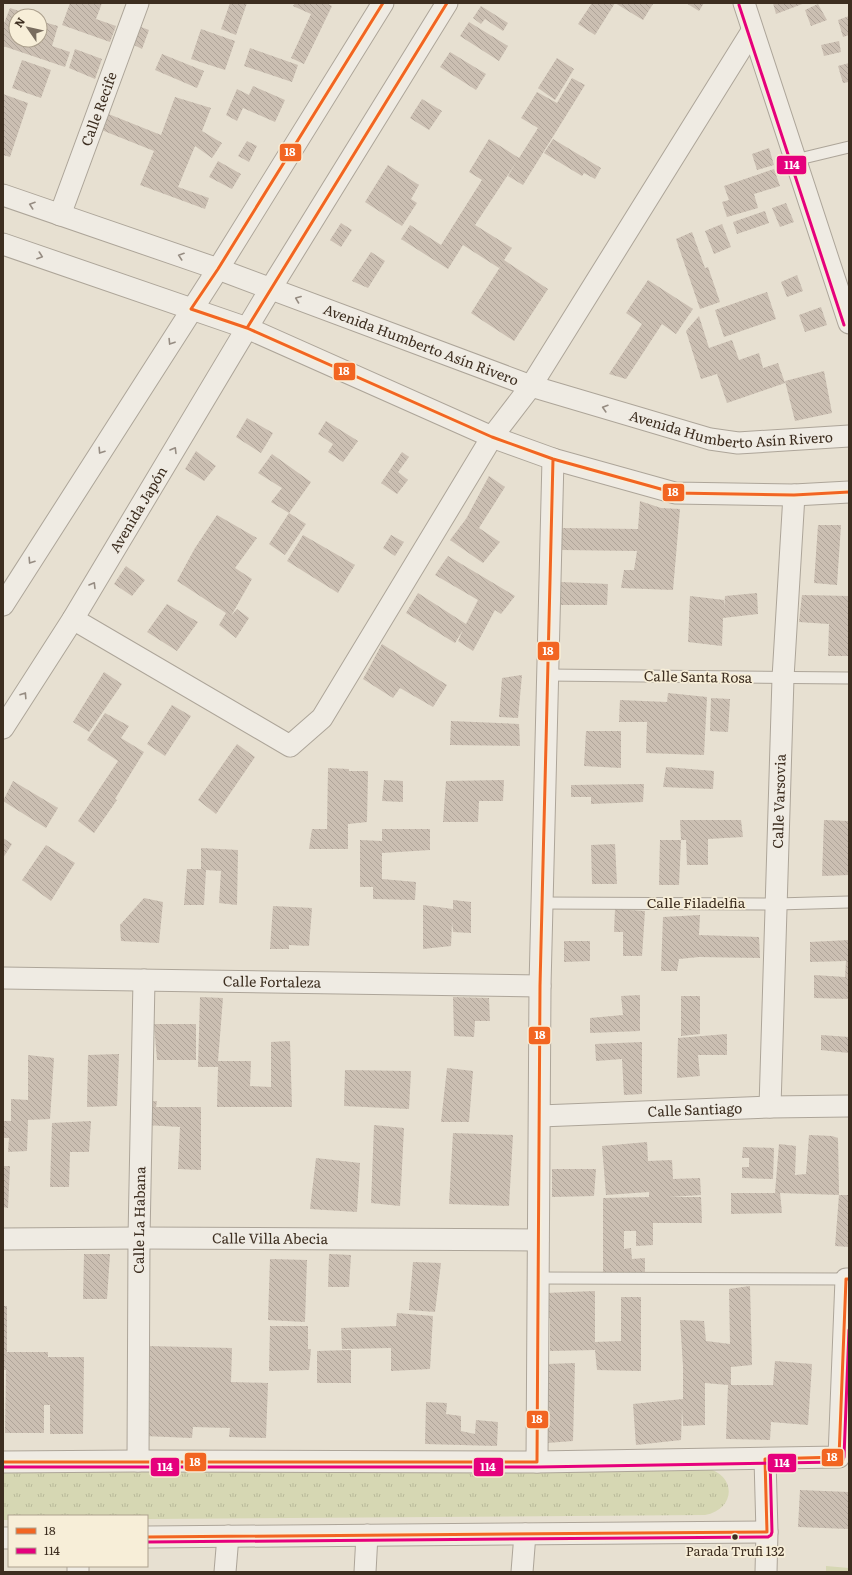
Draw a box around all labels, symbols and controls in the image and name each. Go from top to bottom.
north arrow [8,8,48,48]
text: N [10,14,28,30]
street label: Calle Recife [75,69,121,149]
line badge: 18 [279,143,302,162]
text: 18 [284,143,296,159]
line badge: 114 [776,155,807,175]
text: 114 [784,156,800,172]
one-way arrow [28,201,35,210]
one-way arrow [36,252,43,260]
one-way arrow [178,252,185,261]
one-way arrow [295,295,302,303]
street label: Avenida Humberto Asín Rivero [321,298,522,390]
one-way arrow [168,338,175,345]
line badge: 18 [333,362,356,381]
text: 18 [338,362,350,378]
one-way arrow [602,404,609,413]
street label: Avenida Humberto Asín Rivero [627,405,833,452]
one-way arrow [98,447,106,454]
one-way arrow [170,447,177,454]
street label: Avenida Japón [104,462,171,556]
line badge: 18 [662,483,685,502]
text: 18 [667,483,679,499]
one-way arrow [28,557,36,564]
one-way arrow [89,582,96,589]
line badge: 18 [537,641,560,661]
text: 18 [542,642,554,658]
street label: Calle Santa Rosa [644,665,753,687]
one-way arrow [19,693,26,700]
street label: Calle Varsovia [767,753,790,849]
street label: Calle Filadelfia [647,892,746,912]
street label: Calle Fortaleza [223,970,322,992]
line badge: 18 [528,1026,551,1045]
text: 18 [534,1026,546,1042]
street label: Calle Santiago [647,1097,743,1121]
street label: Calle La Habana [128,1166,149,1274]
street label: Calle Villa Abecia [212,1227,329,1248]
line badge: 18 [526,1410,549,1429]
text: 18 [531,1410,543,1426]
line badge: 18 [821,1448,844,1467]
text: 18 [826,1448,838,1464]
line badge: 18 [184,1452,207,1472]
text: 18 [189,1453,201,1469]
line badge: 114 [767,1453,797,1473]
text: 114 [774,1454,790,1470]
line badge: 114 [150,1457,180,1477]
line badge: 114 [473,1457,504,1477]
text: 114 [157,1458,173,1474]
text: 114 [480,1458,496,1474]
legend [8,1515,148,1567]
text: 18 [44,1521,56,1539]
marker: Parada Trufi 132 [730,1532,740,1542]
text: 114 [44,1541,60,1559]
place label: Parada Trufi 132 [686,1541,785,1560]

